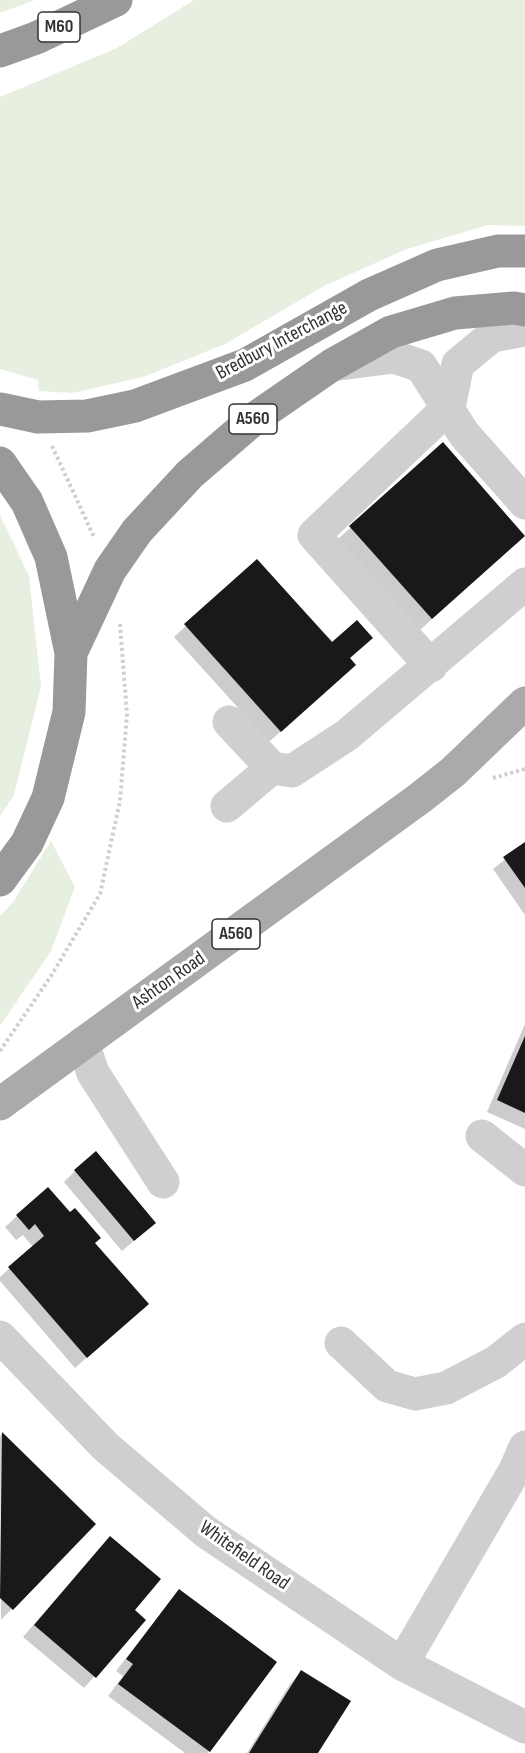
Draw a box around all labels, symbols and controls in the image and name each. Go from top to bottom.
road number: M60 [38,12,80,42]
street label: Bredbury Interchange [212,296,352,386]
road number: A560 [229,404,277,434]
road number: A560 [212,919,260,949]
street label: Ashton Road [128,947,210,1015]
street label: Whitefield Road [194,1516,294,1596]

